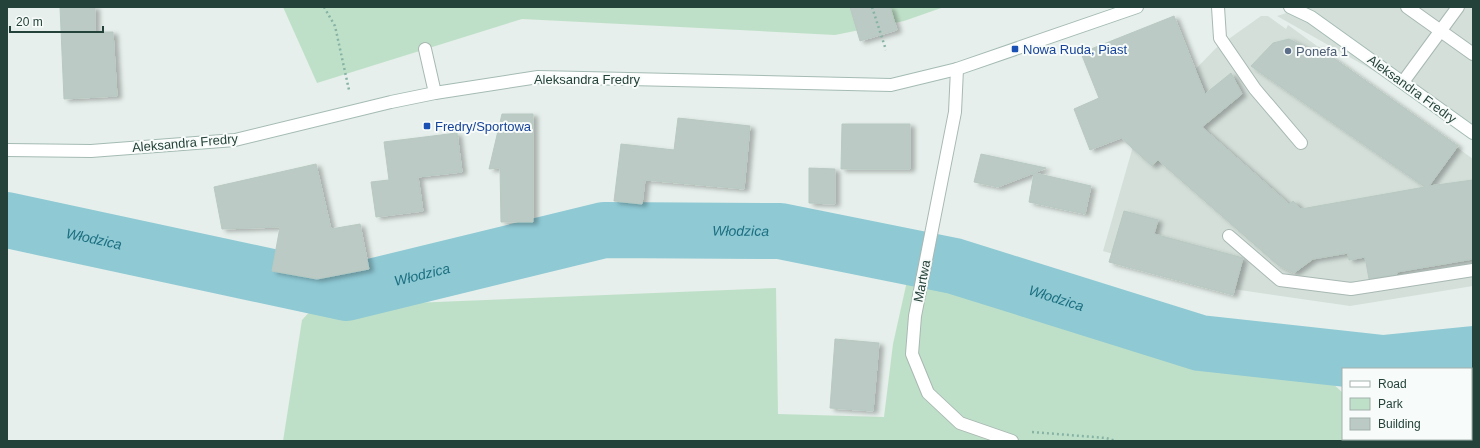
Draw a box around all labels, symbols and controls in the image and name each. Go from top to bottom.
scale bar [10,8,103,34]
text: 20 m [16,15,43,29]
place label: Nowa Ruda, Piast [1023,42,1127,57]
marker: Nowa Ruda, Piast [1010,44,1020,54]
place label: Ponefa 1 [1296,44,1348,59]
marker: Ponefa 1 [1283,46,1293,56]
street label: Aleksandra Fredry [1365,52,1460,127]
street label: Aleksandra Fredry [534,72,641,87]
place label: Fredry/Sportowa [435,119,532,134]
marker: Fredry/Sportowa [422,121,432,131]
street label: Aleksandra Fredry [131,131,239,155]
water label: Włodzica [712,223,769,239]
water label: Włodzica [65,225,124,253]
street label: Martwa [911,258,934,303]
water label: Włodzica [392,260,452,289]
water label: Włodzica [1027,282,1086,314]
legend [1342,368,1472,440]
text: Road [1378,377,1407,391]
text: Park [1378,397,1404,411]
text: Building [1378,417,1421,431]

